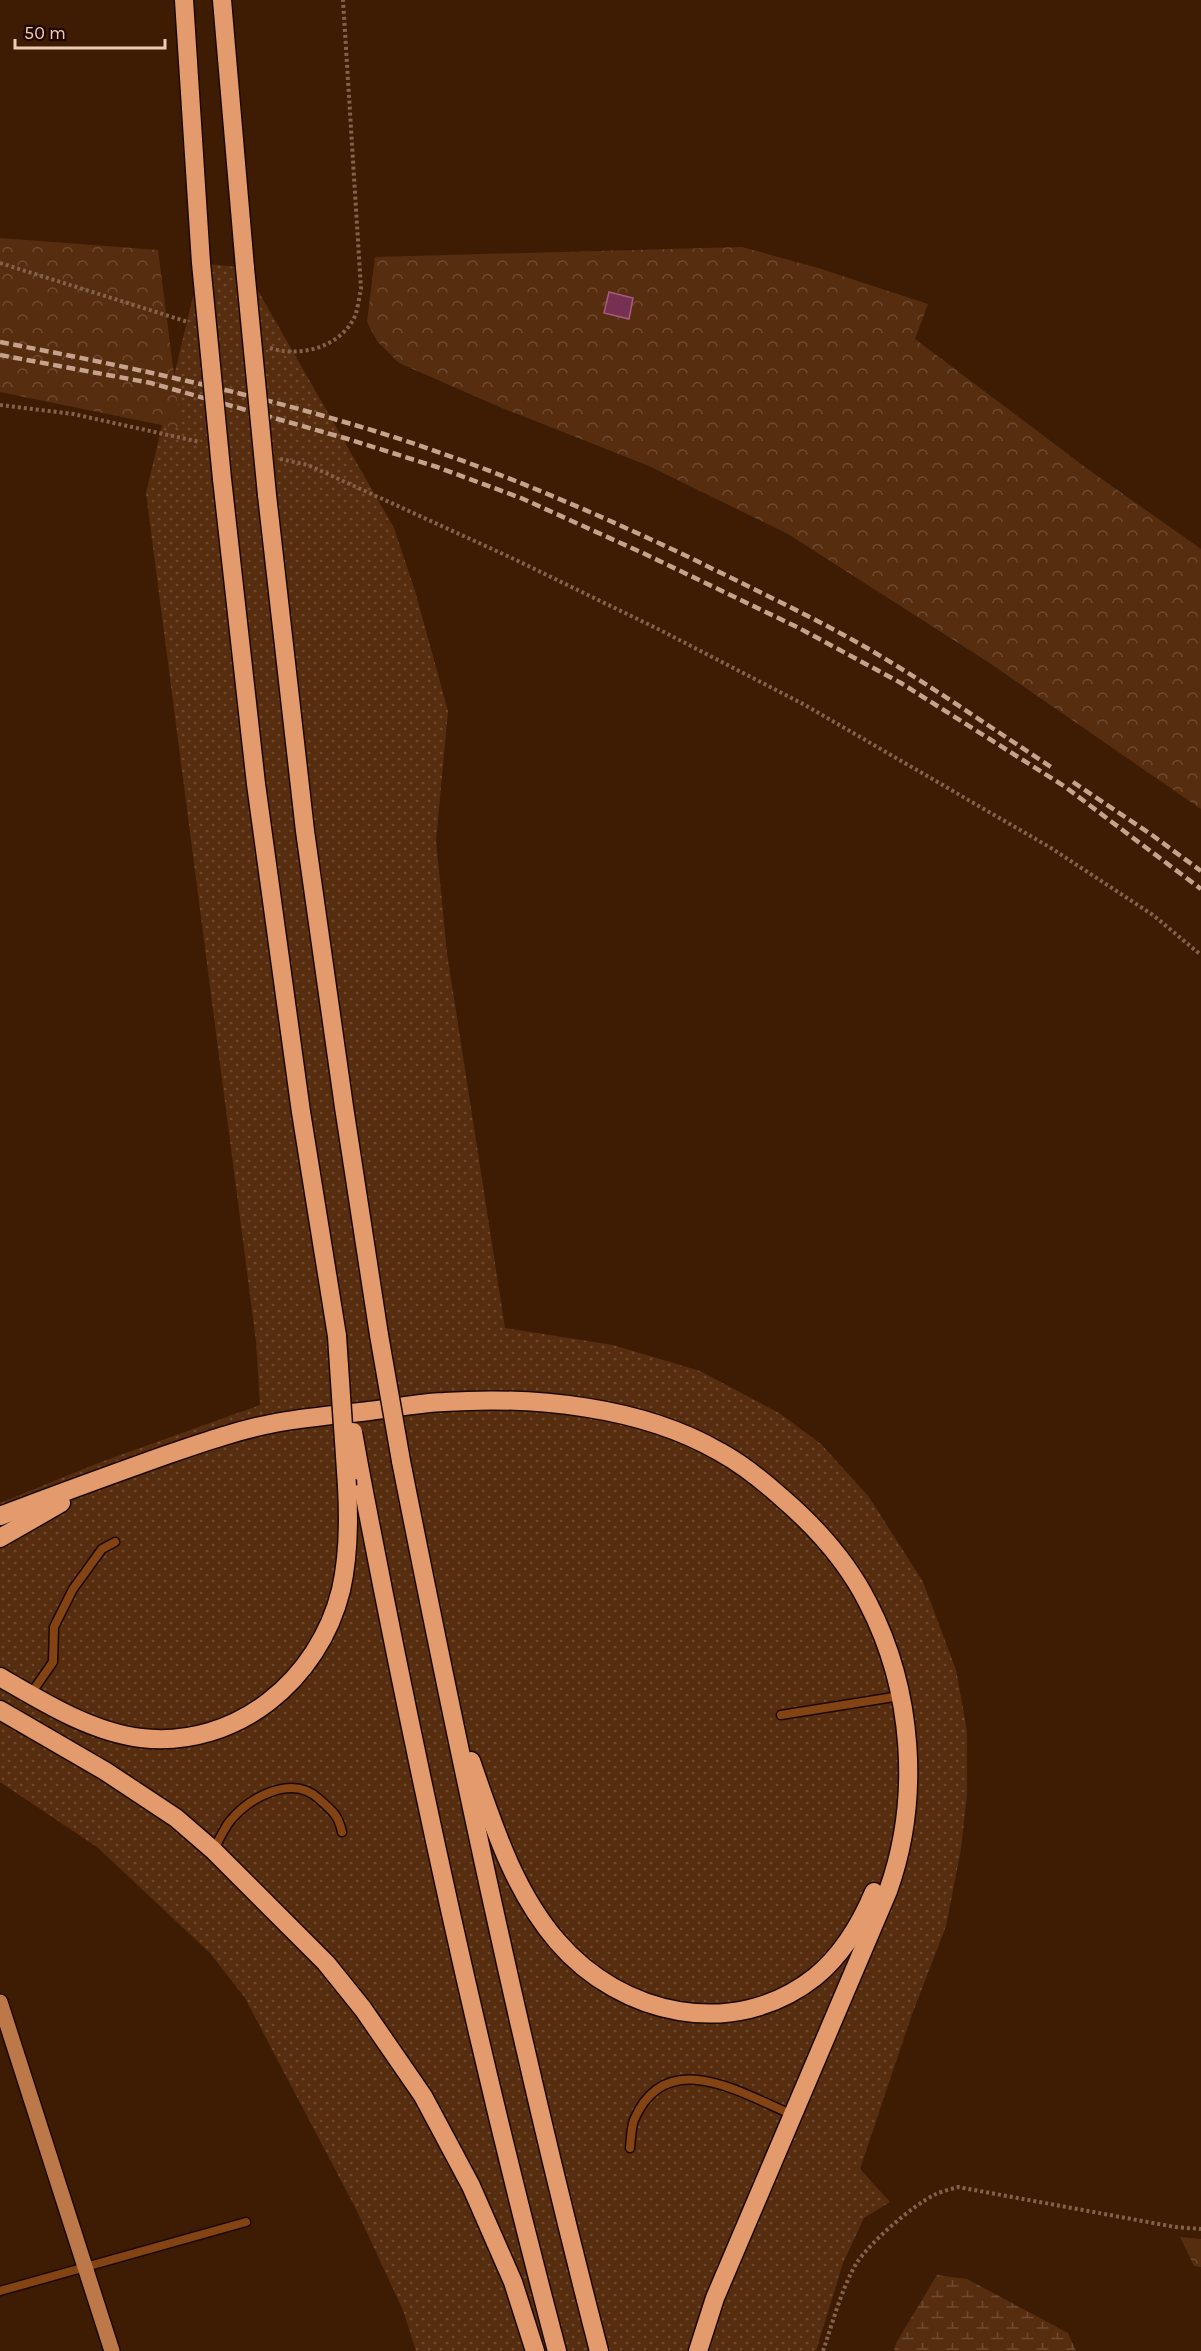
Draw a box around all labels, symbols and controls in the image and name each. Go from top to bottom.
scale bar [15,12,165,50]
text: 50 m [24,22,66,44]

